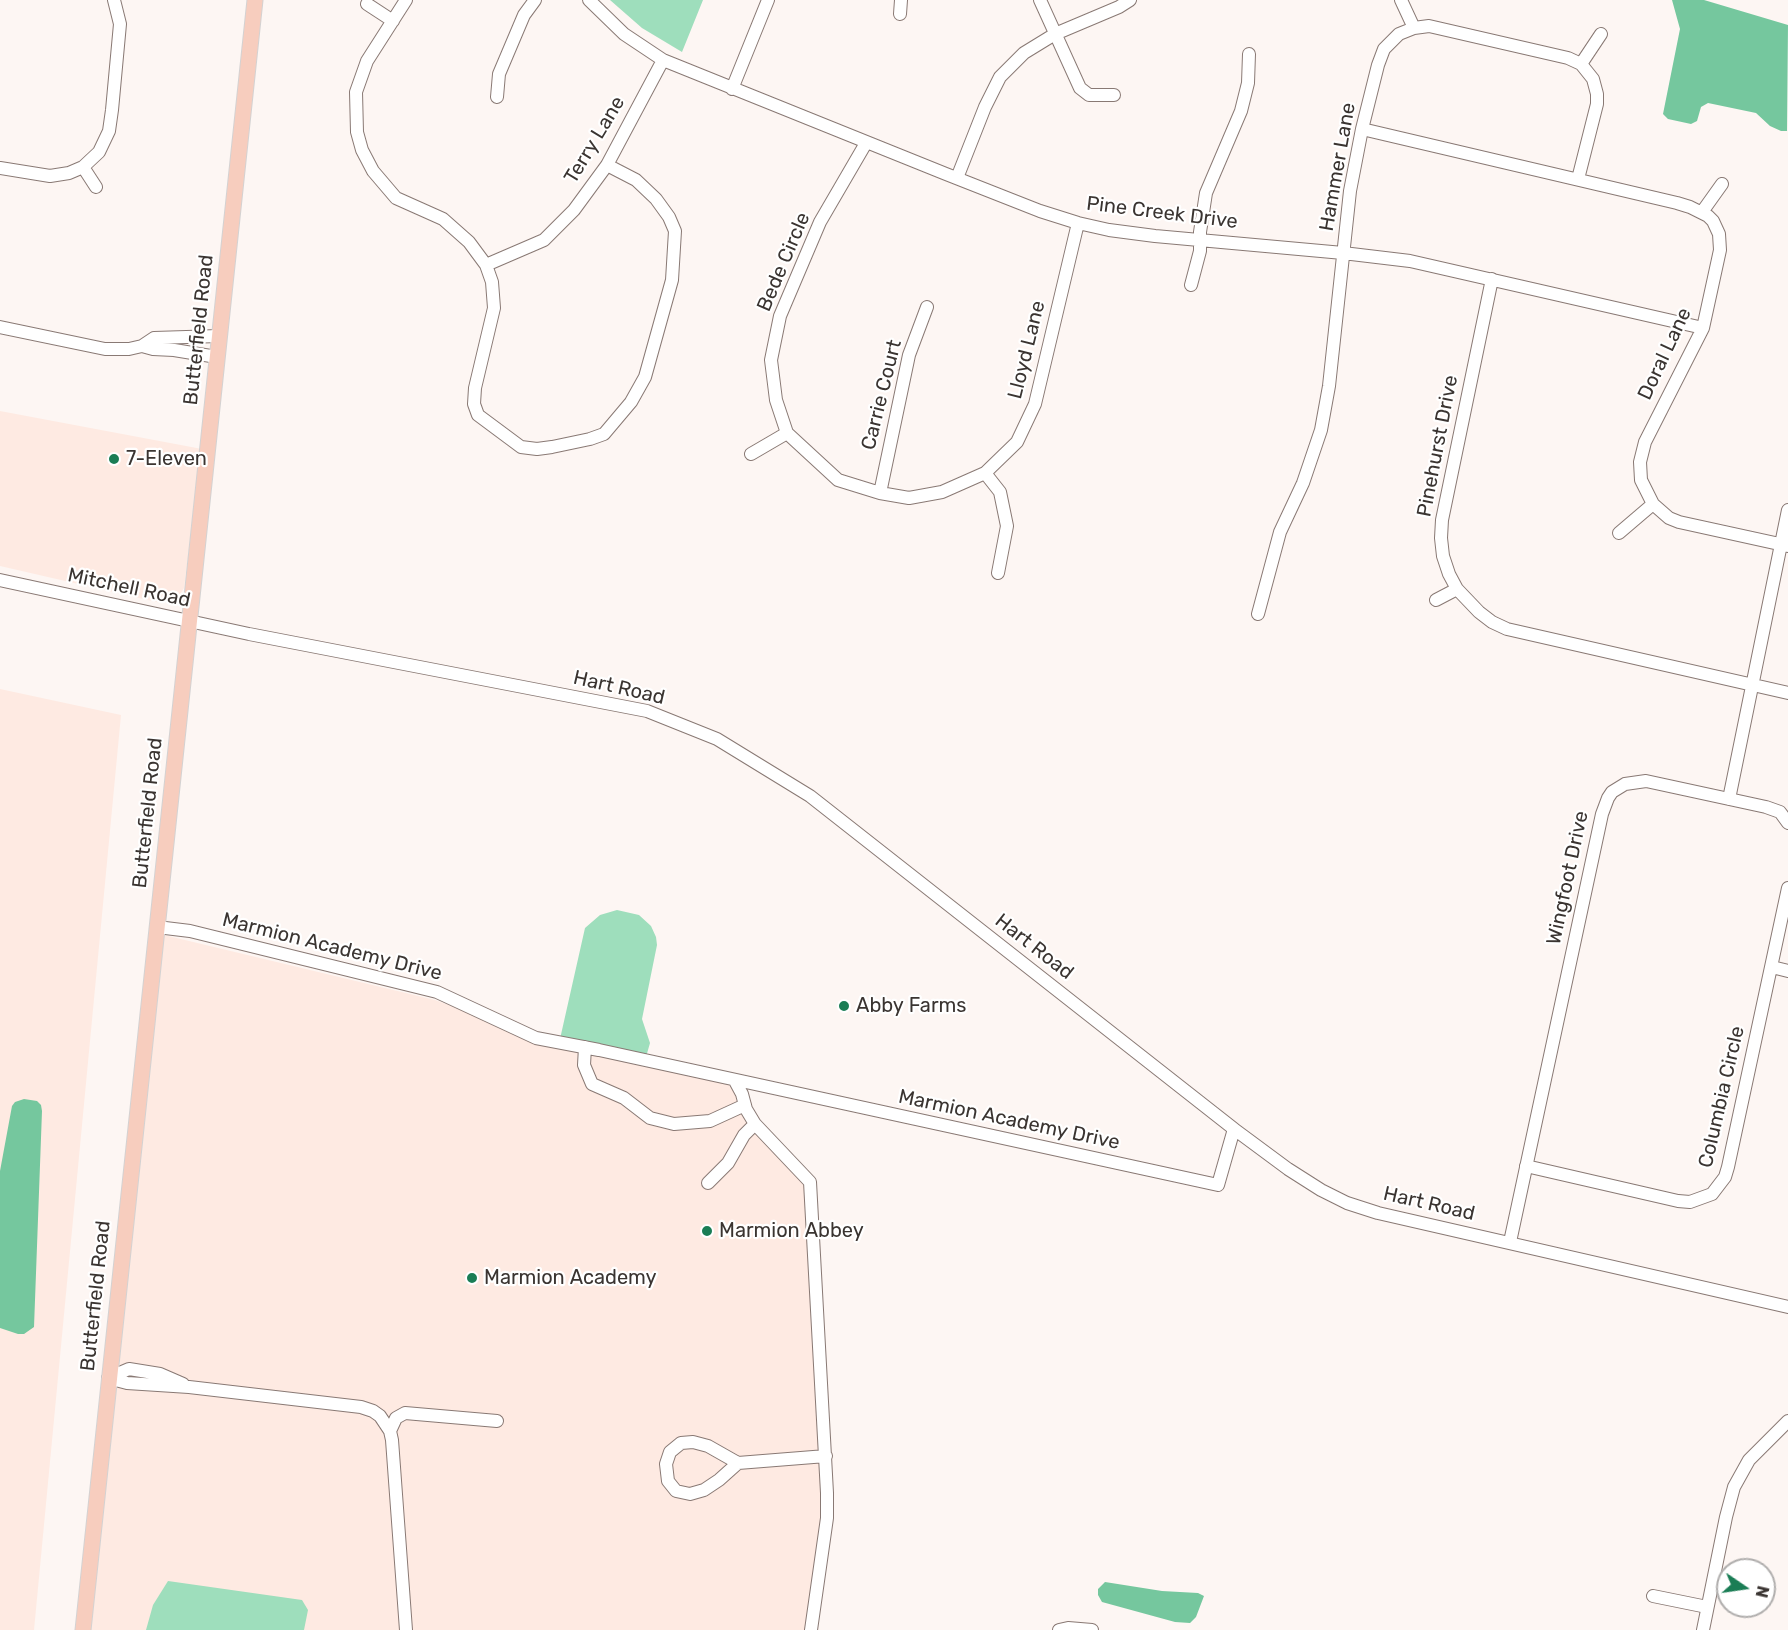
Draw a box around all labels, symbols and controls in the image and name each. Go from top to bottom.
street label: Terry Lane [560,92,630,188]
street label: Hammer Lane [1315,101,1361,233]
street label: Pine Creek Drive [1085,192,1239,234]
street label: Bede Circle [752,209,816,315]
street label: Butterfield Road [179,254,219,406]
street label: Lloyd Lane [1003,298,1051,402]
street label: Doral Lane [1633,304,1697,404]
street label: Carrie Court [857,337,907,453]
street label: Pinehurst Drive [1412,373,1464,519]
place label: 7-Eleven [126,447,207,471]
marker: 7-Eleven [107,452,121,466]
street label: Mitchell Road [65,563,193,613]
street label: Hart Road [571,666,667,710]
street label: Butterfield Road [128,737,168,889]
street label: Wingfoot Drive [1542,809,1594,947]
street label: Marmion Academy Drive [220,908,444,986]
street label: Hart Road [990,909,1078,985]
place label: Abby Farms [856,994,966,1018]
marker: Abby Farms [837,999,851,1013]
street label: Columbia Circle [1694,1024,1750,1170]
street label: Marmion Academy Drive [896,1085,1122,1155]
street label: Hart Road [1381,1182,1477,1226]
place label: Marmion Abbey [719,1219,864,1243]
street label: Butterfield Road [76,1220,116,1372]
marker: Marmion Abbey [700,1224,714,1238]
place label: Marmion Academy [484,1266,657,1290]
marker: Marmion Academy [465,1271,479,1285]
north arrow [1716,1558,1776,1618]
text: N [1752,1584,1773,1599]

